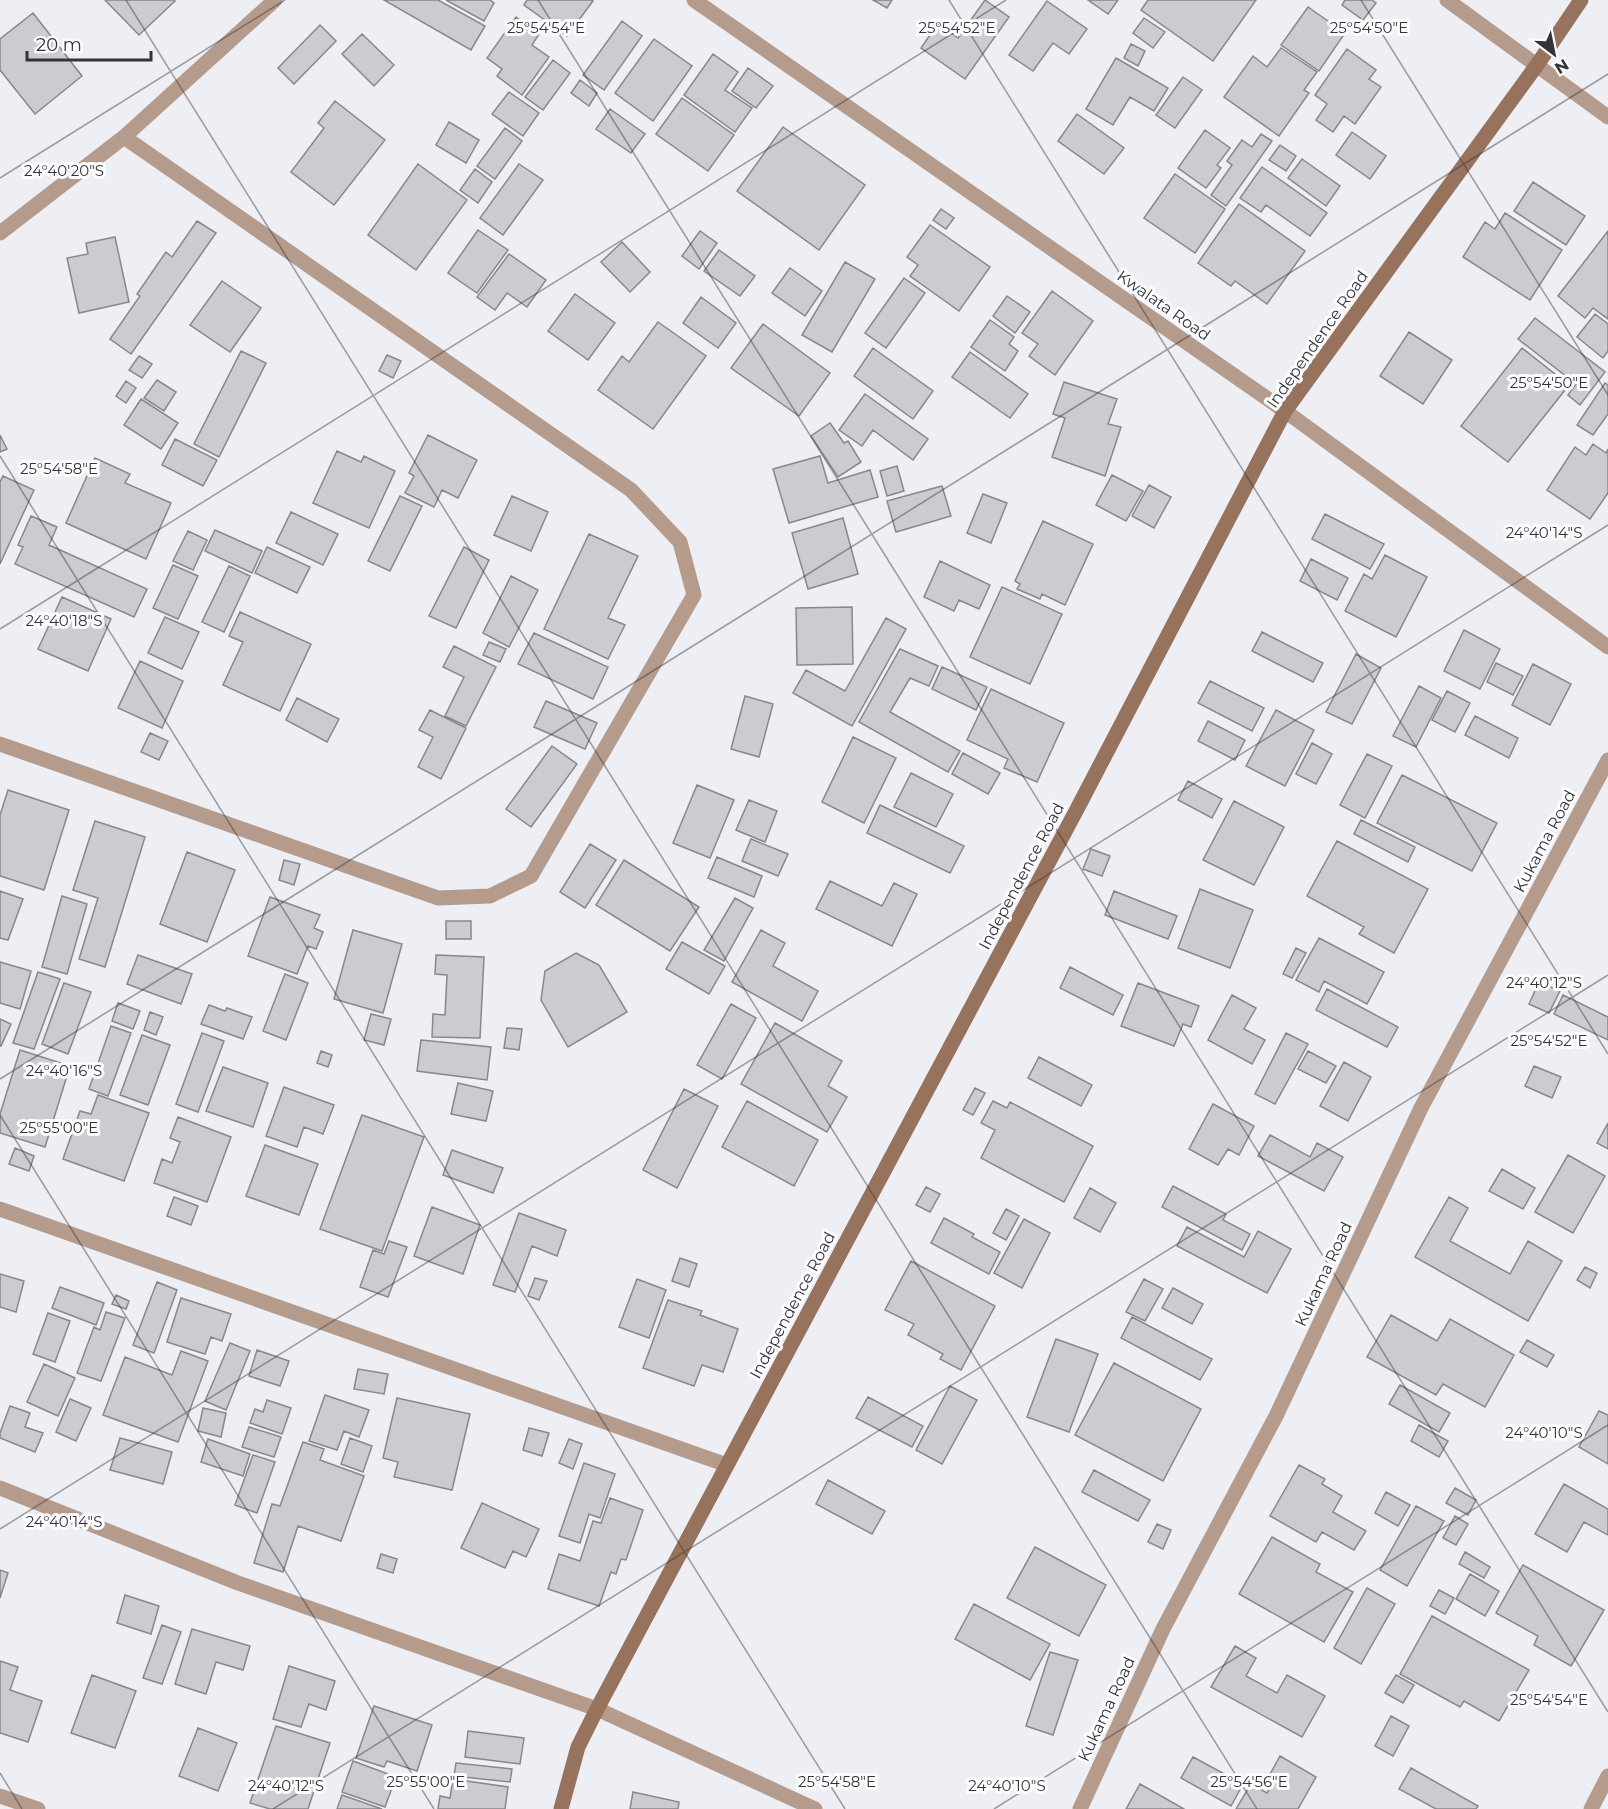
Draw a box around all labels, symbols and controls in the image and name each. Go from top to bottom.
text: 25°54'54"E [507,18,585,37]
text: 25°54'52"E [919,18,995,37]
text: 25°54'50"E [1330,18,1408,37]
scale bar [27,24,152,62]
north arrow [1524,24,1584,84]
text: 20 m [36,34,82,56]
text: N [1551,55,1572,78]
text: 24°40'20"S [24,161,104,180]
street label: Kwalata Road [1113,266,1214,345]
street label: Independence Road [1263,267,1372,412]
text: 25°54'50"E [1510,373,1588,392]
text: 25°54'58"E [20,459,98,478]
text: 24°40'14"S [1506,523,1582,542]
text: 24°40'18"S [26,611,102,630]
street label: Kukama Road [1509,787,1579,896]
street label: Independence Road [975,800,1068,953]
text: 24°40'12"S [1506,973,1582,992]
text: 25°54'52"E [1511,1031,1587,1050]
text: 24°40'16"S [26,1061,102,1080]
text: 25°55'00"E [20,1118,98,1137]
street label: Kukama Road [1291,1219,1356,1329]
street label: Independence Road [746,1229,839,1382]
text: 24°40'10"S [1505,1423,1583,1442]
text: 24°40'14"S [26,1512,102,1531]
street label: Kukama Road [1074,1654,1139,1764]
text: 25°54'54"E [1510,1690,1588,1709]
text: 25°55'00"E [387,1772,465,1791]
text: 25°54'58"E [798,1772,876,1791]
text: 25°54'56"E [1210,1772,1288,1791]
text: 24°40'12"S [248,1776,324,1795]
text: 24°40'10"S [968,1776,1046,1795]

